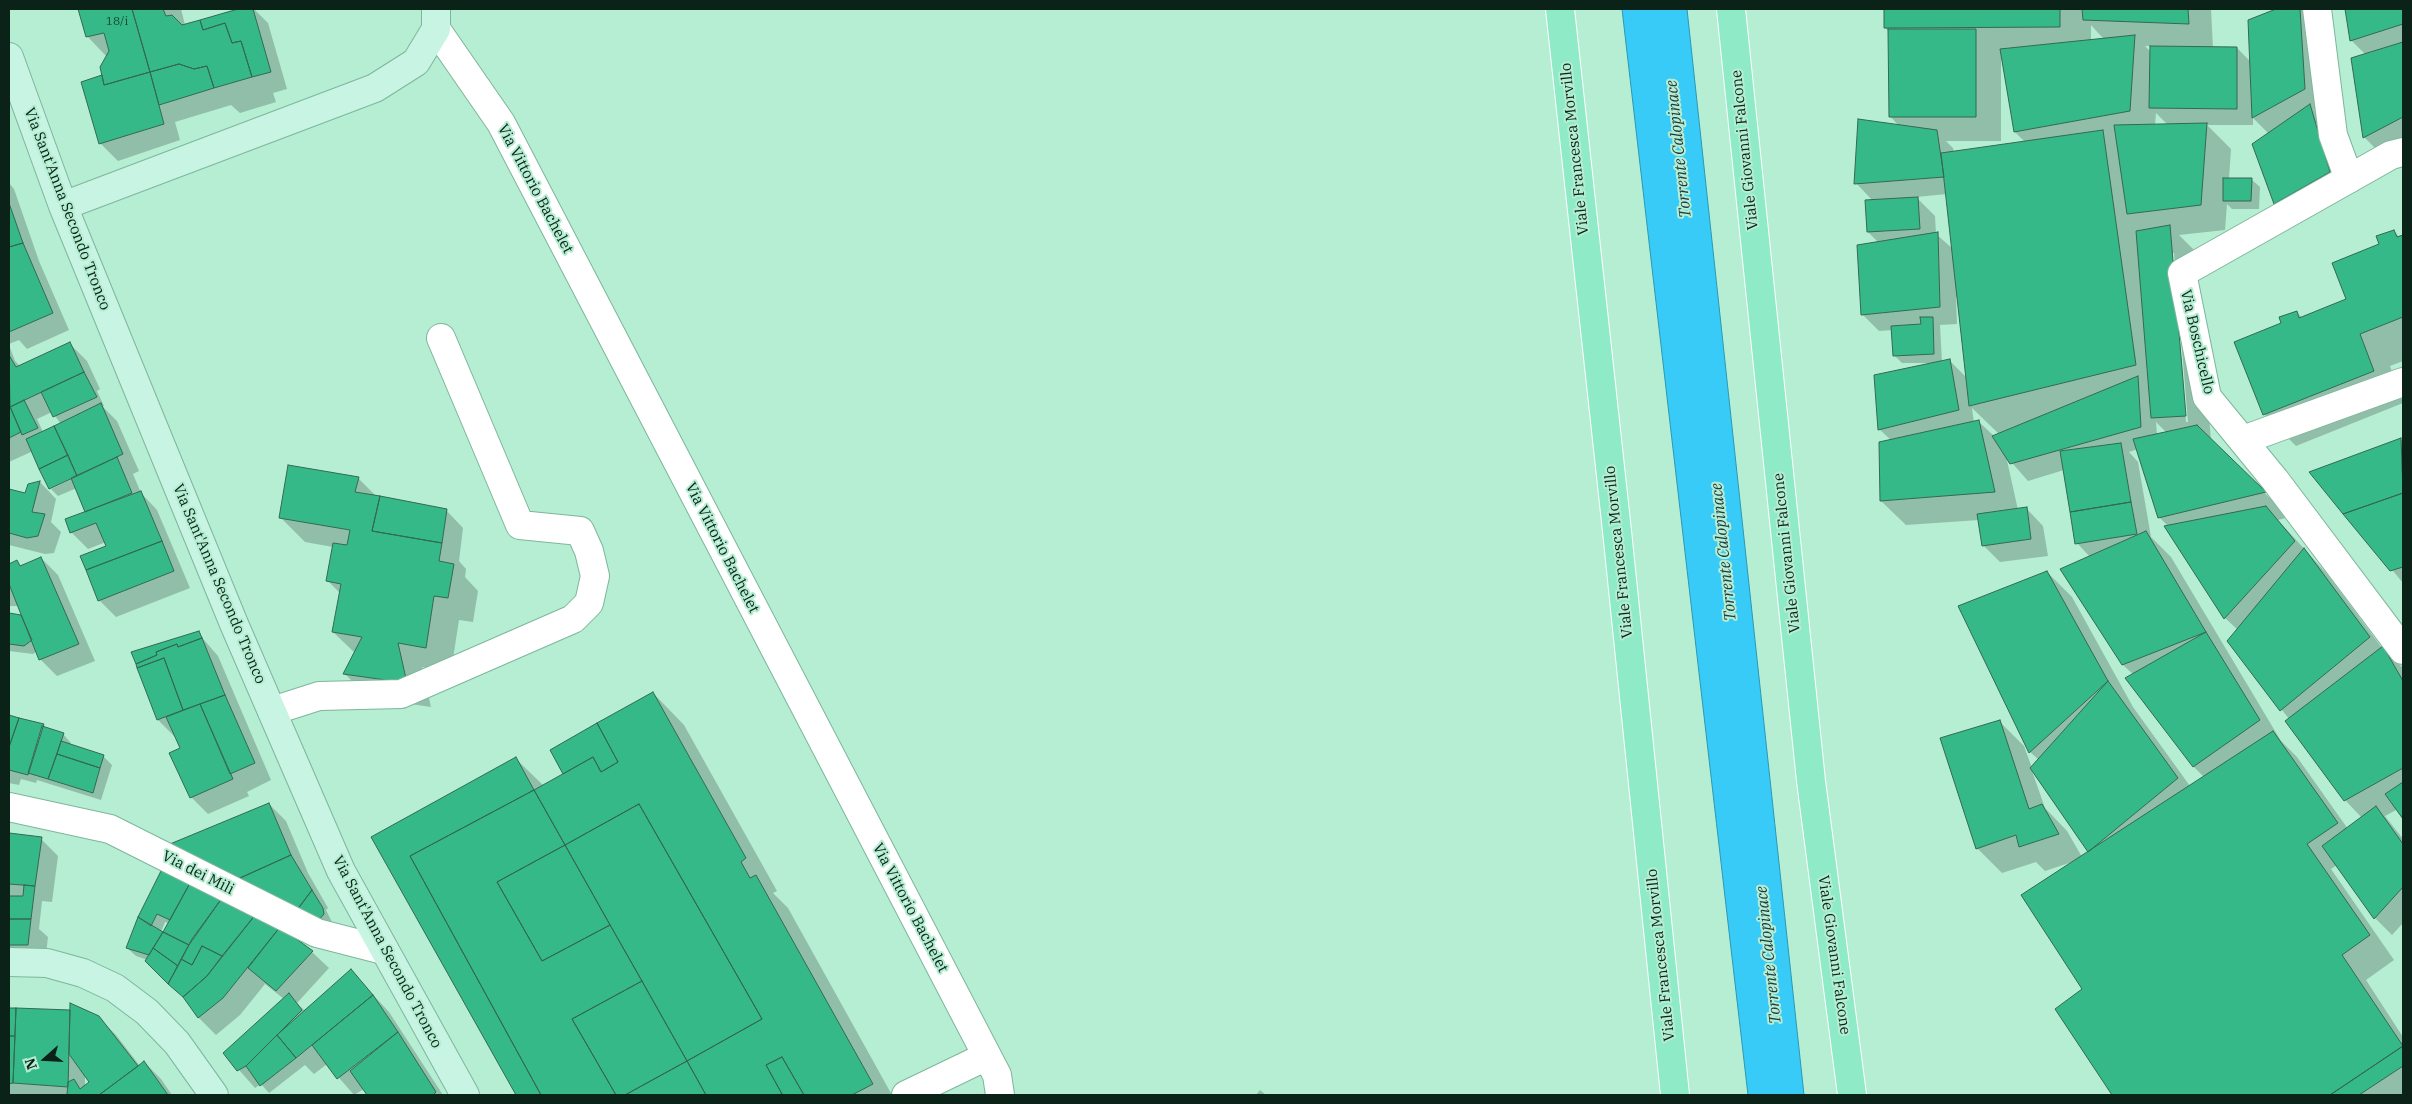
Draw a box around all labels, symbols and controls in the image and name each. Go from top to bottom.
house number: 18/i [106,15,128,29]
street label: Viale Francesca Morvillo [1557,62,1593,236]
street label: Viale Giovanni Falcone [1728,69,1762,231]
water label: Torrente Calopinace [1662,79,1696,219]
street label: Via Sant'Anna Secondo Tronco [20,105,114,313]
street label: Via Vittorio Bachelet [493,121,577,257]
street label: Via Boschicello [2176,288,2218,396]
street label: Viale Francesca Morvillo [1601,465,1637,639]
street label: Viale Giovanni Falcone [1770,472,1804,634]
street label: Via Vittorio Bachelet [681,480,763,616]
street label: Via Sant'Anna Secondo Tronco [169,481,269,687]
water label: Torrente Calopinace [1707,482,1741,622]
street label: Via Vittorio Bachelet [868,840,952,976]
street label: Via dei Mili [159,847,237,899]
street label: Via Sant'Anna Secondo Tronco [328,853,446,1051]
street label: Viale Francesca Morvillo [1643,868,1679,1042]
street label: Viale Giovanni Falcone [1814,874,1854,1036]
water label: Torrente Calopinace [1752,885,1786,1025]
north arrow [20,1034,70,1084]
text: N [21,1056,41,1072]

